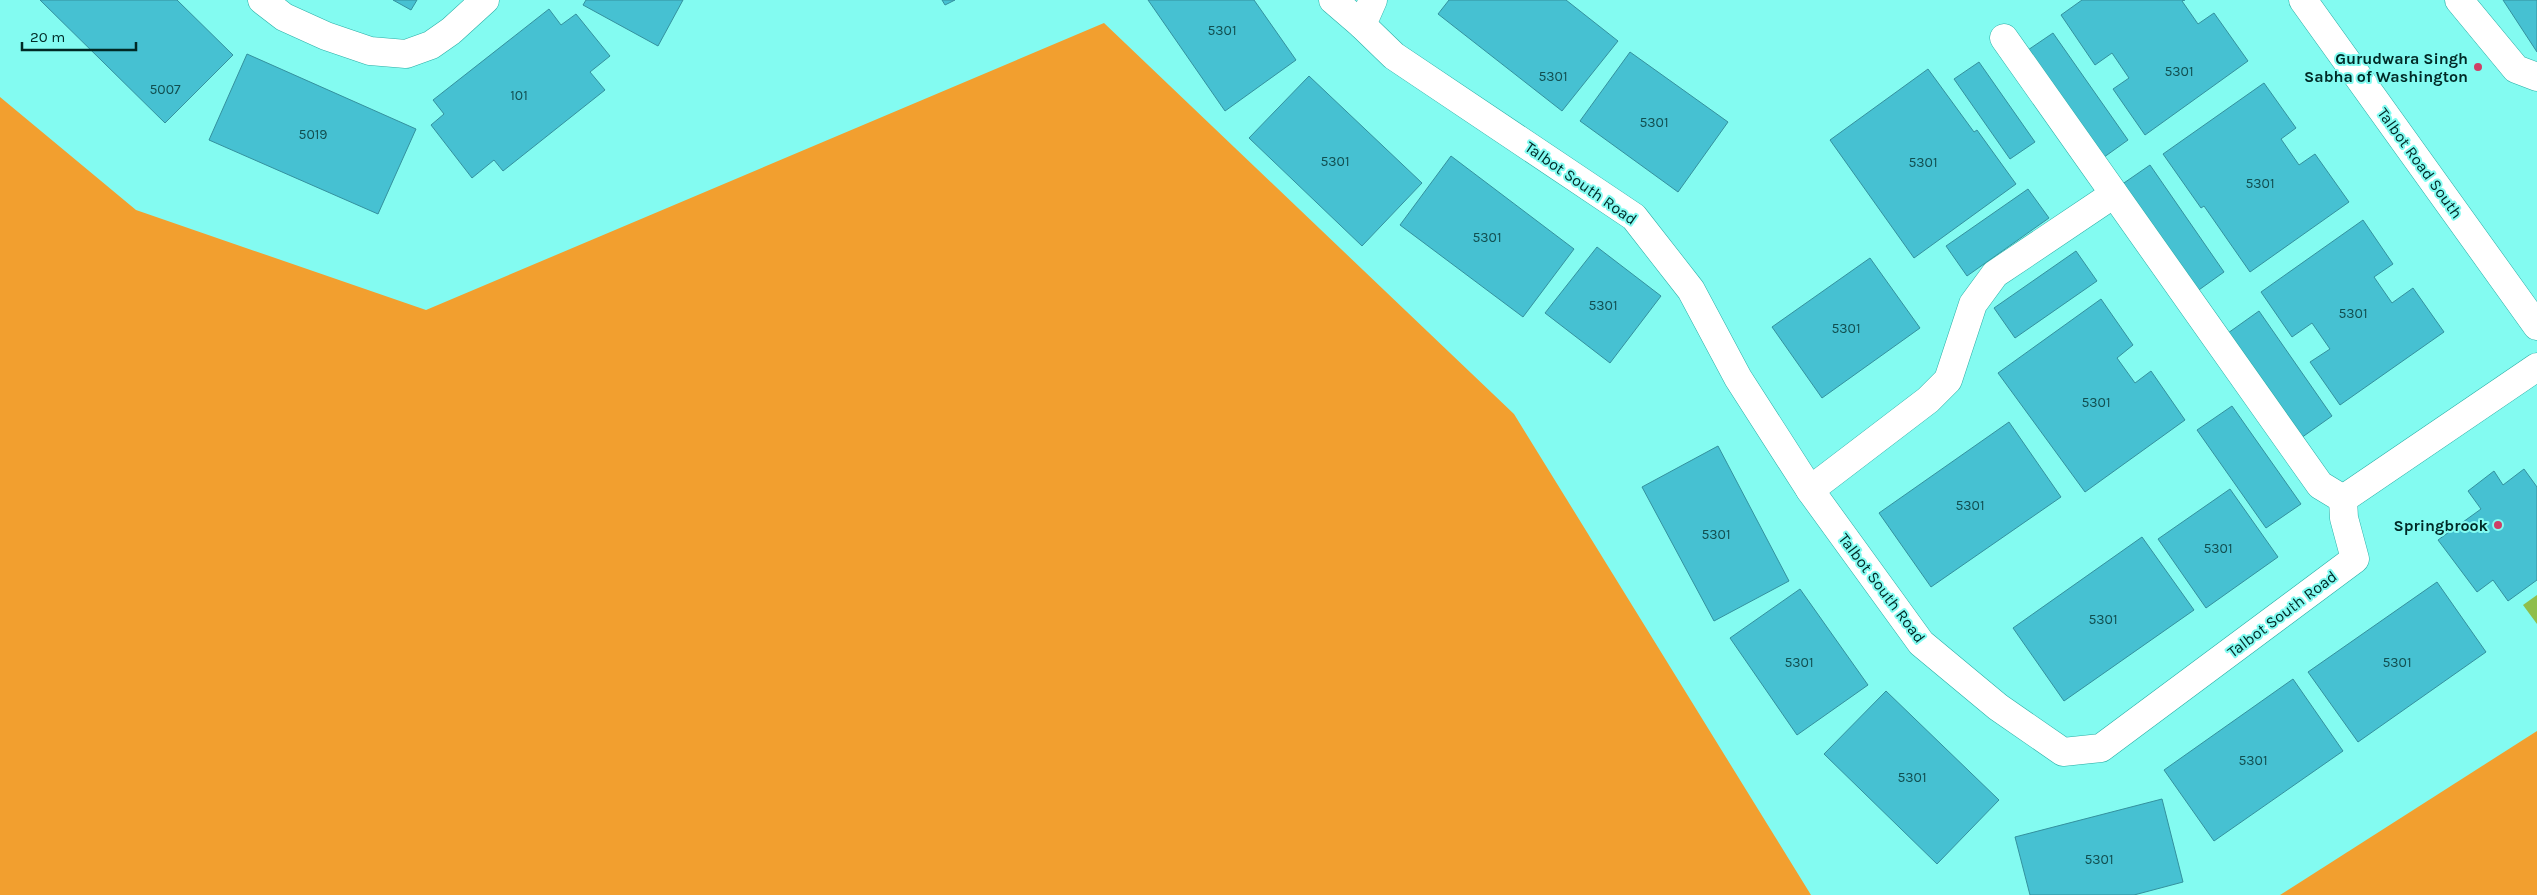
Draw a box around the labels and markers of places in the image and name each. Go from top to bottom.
place label: Gurudwara Singh Sabha of Washington [2304,49,2468,86]
marker: Gurudwara Singh Sabha of Washington [2472,61,2484,73]
place label: Springbrook [2394,516,2489,535]
marker: Springbrook [2492,519,2504,531]

